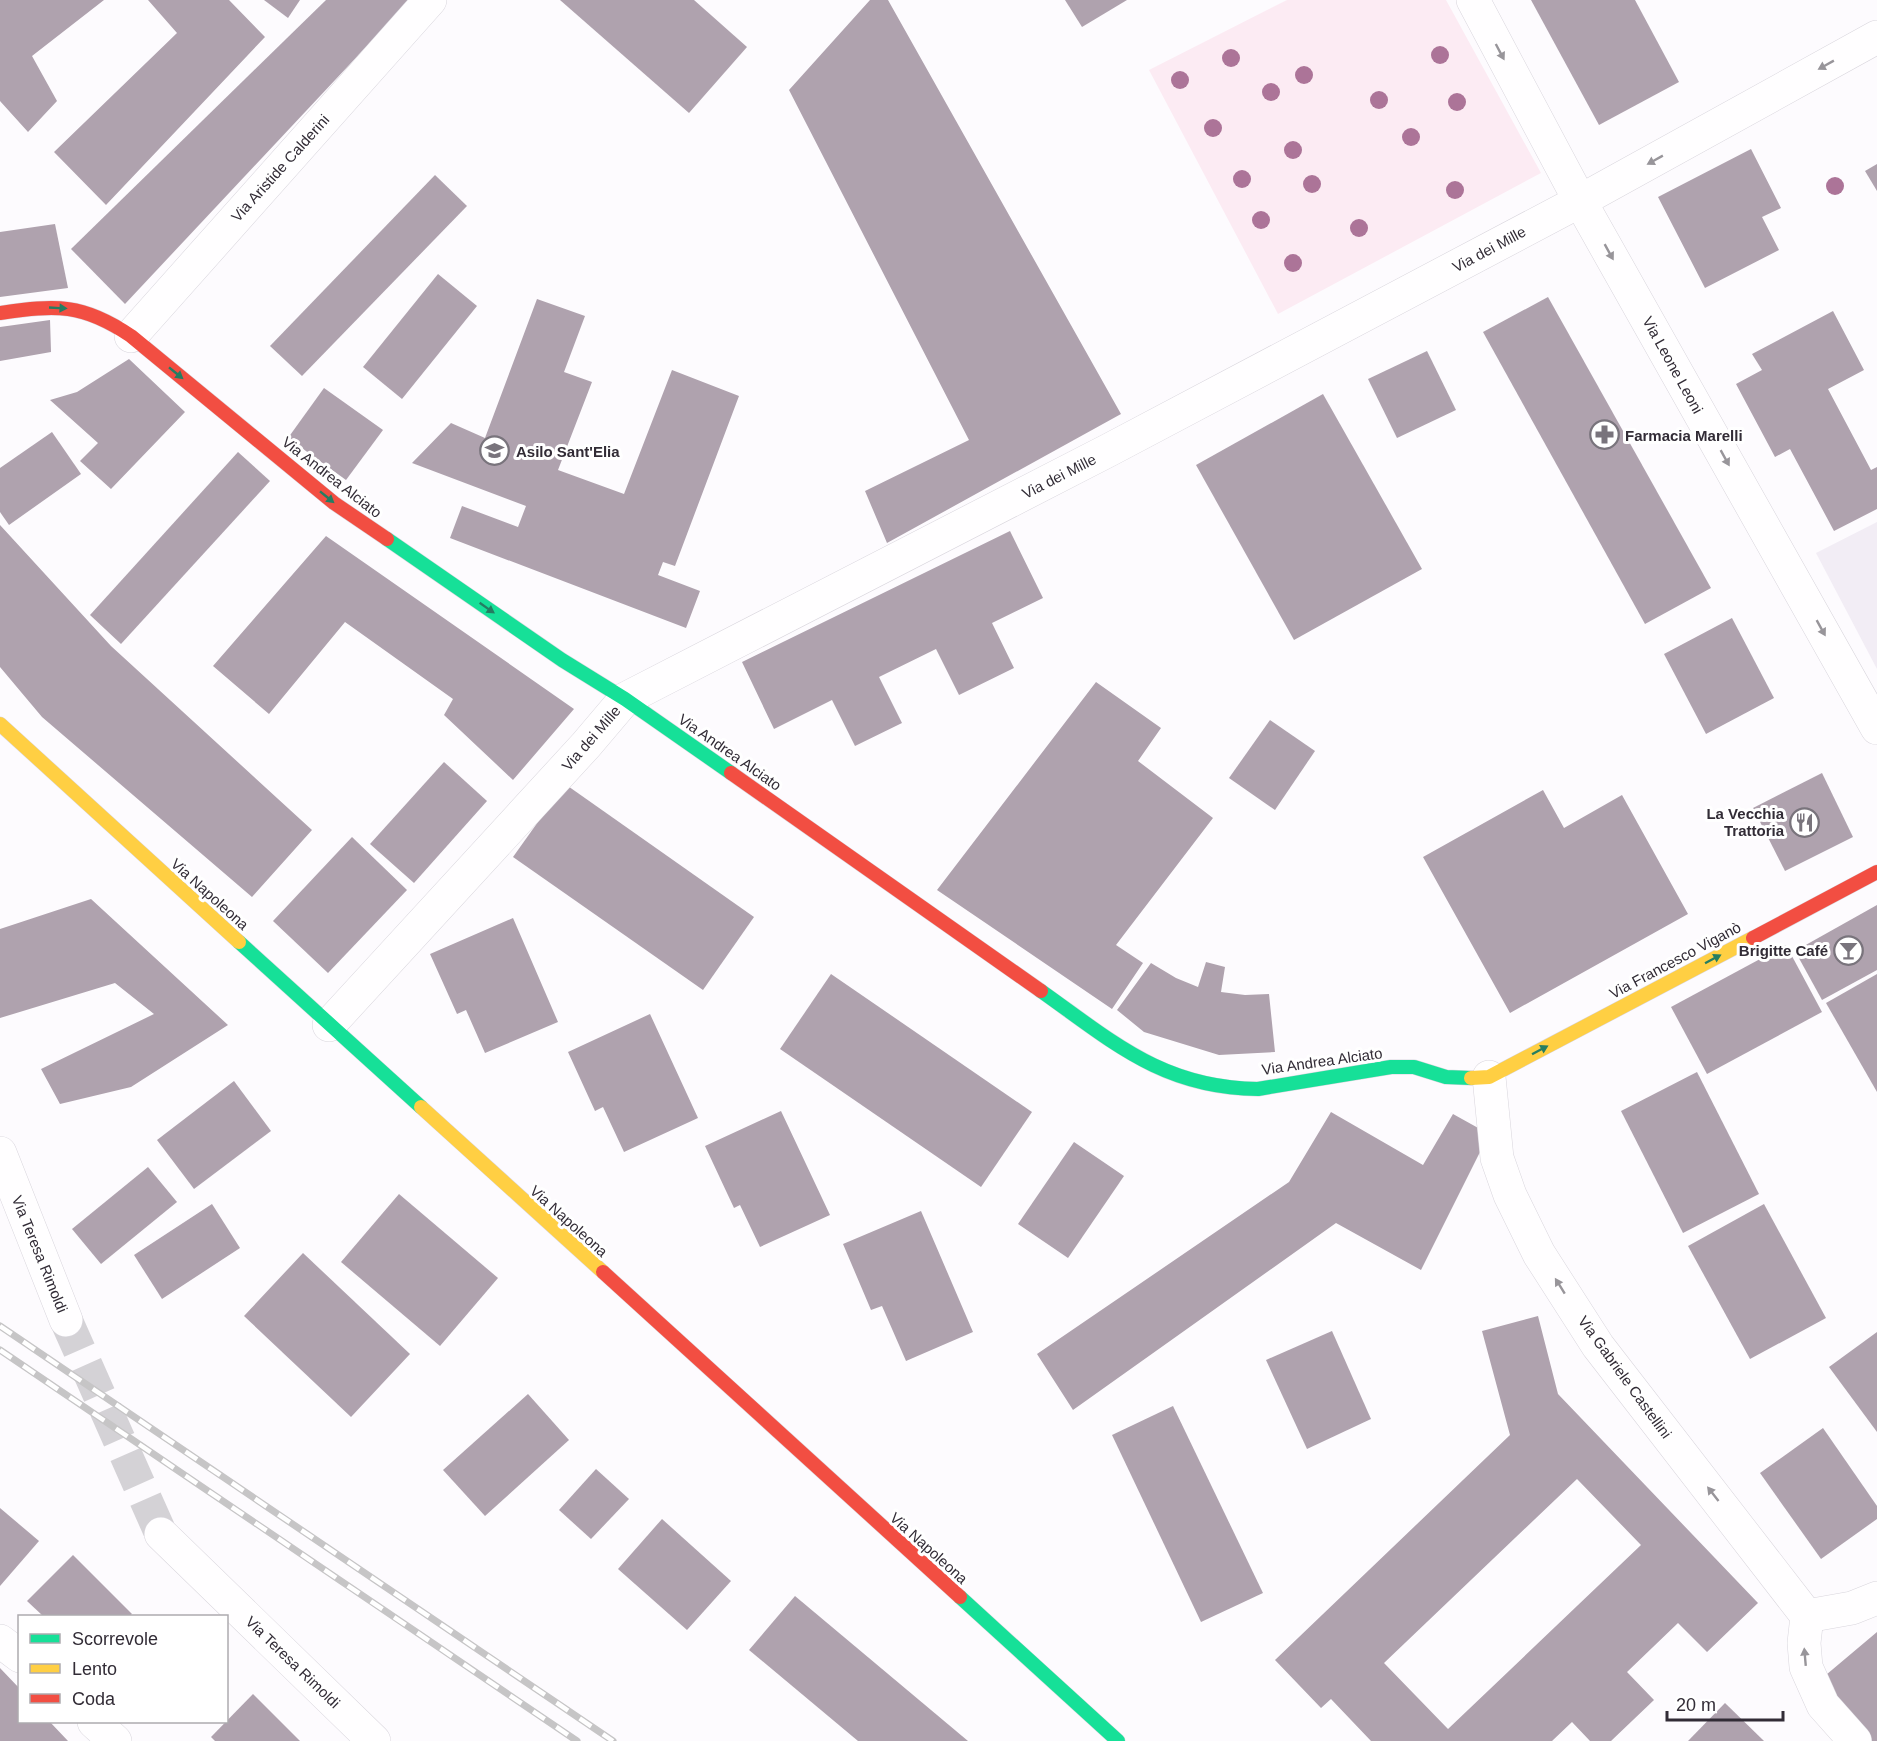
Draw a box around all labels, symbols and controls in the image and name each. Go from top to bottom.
one-way arrow [1495,43,1505,60]
one-way arrow [1817,60,1834,70]
street label: Via Aristide Calderini [227,111,333,225]
one-way arrow [1647,154,1663,165]
street label: Via dei Mille [1449,223,1529,275]
one-way arrow [1604,243,1614,260]
one-way arrow [49,304,68,313]
street label: Via Leone Leoni [1639,314,1707,416]
one-way arrow [168,367,184,380]
pharmacy icon: Farmacia Marelli [1588,419,1620,451]
place label: Farmacia Marelli [1625,427,1743,444]
street label: Via Andrea Alciato [279,433,385,521]
school or university icon: Asilo Sant'Elia [479,435,511,467]
place label: Asilo Sant'Elia [516,443,620,460]
street label: Via dei Mille [1019,450,1099,502]
one-way arrow [1720,450,1730,467]
one-way arrow [319,490,335,503]
one-way arrow [478,602,494,614]
one-way arrow [1816,620,1826,637]
street label: Via dei Mille [558,702,624,774]
street label: Via Andrea Alciato [675,710,785,794]
place label: La Vecchia Trattoria [1706,805,1785,839]
restaurant icon: La Vecchia Trattoria [1789,806,1821,838]
street label: Via Napoleona [168,855,253,934]
street label: Via Francesco Viganò [1606,918,1744,1002]
bar icon: Brigitte Café [1833,934,1865,966]
place label: Brigitte Café [1739,942,1828,959]
one-way arrow [1705,954,1722,964]
street label: Via Andrea Alciato [1261,1044,1383,1078]
one-way arrow [1532,1045,1549,1055]
street label: Via Napoleona [527,1182,612,1261]
street label: Via Teresa Rimoldi [9,1193,71,1315]
one-way arrow [1554,1279,1566,1295]
street label: Via Gabriele Castellini [1575,1312,1675,1442]
one-way arrow [1706,1486,1719,1502]
street label: Via Napoleona [887,1509,972,1588]
street label: Via Teresa Rimoldi [242,1613,344,1711]
legend [18,1615,228,1723]
text: Scorrevole [72,1629,158,1649]
one-way arrow [1800,1647,1810,1666]
text: Lento [72,1659,117,1679]
scale bar [1667,1684,1782,1722]
text: Coda [72,1689,116,1709]
text: 20 m [1676,1695,1716,1715]

